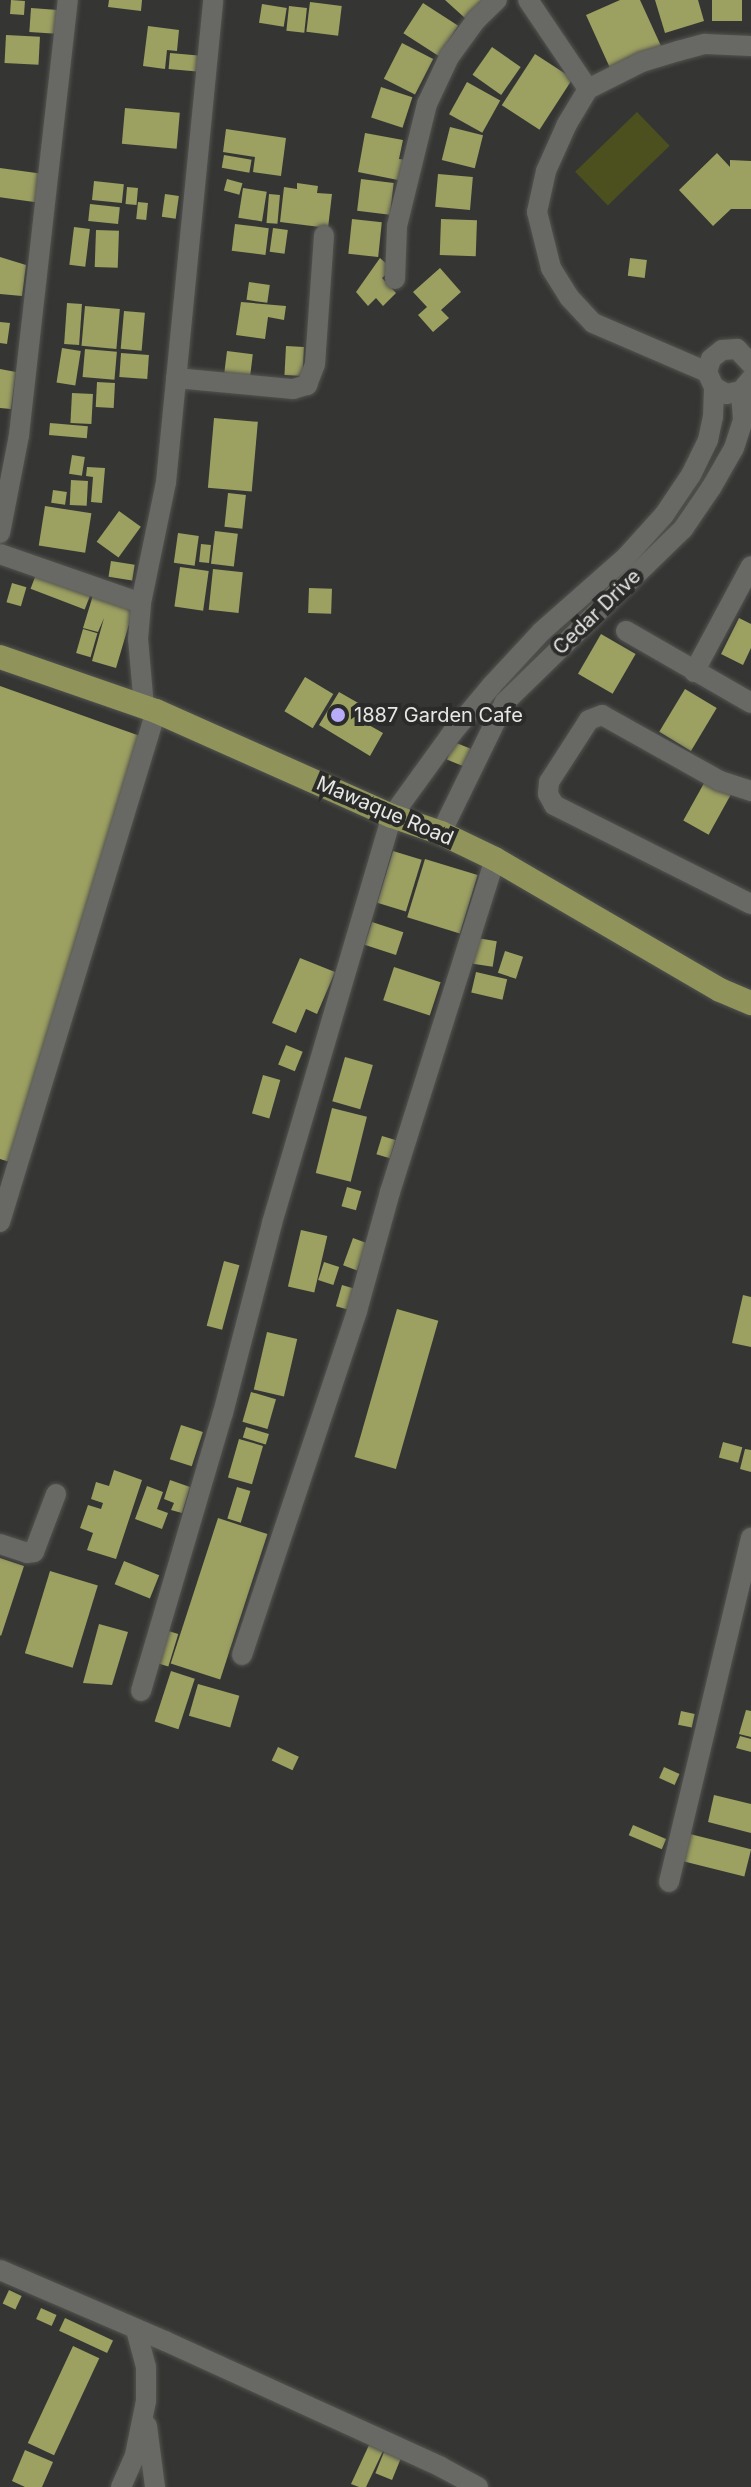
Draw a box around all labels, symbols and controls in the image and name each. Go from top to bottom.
street label: Cedar Drive [548,564,646,660]
place label: 1887 Garden Cafe [354,703,523,727]
marker: 1887 Garden Cafe [329,706,347,724]
street label: Mawaque Road [313,771,457,851]

